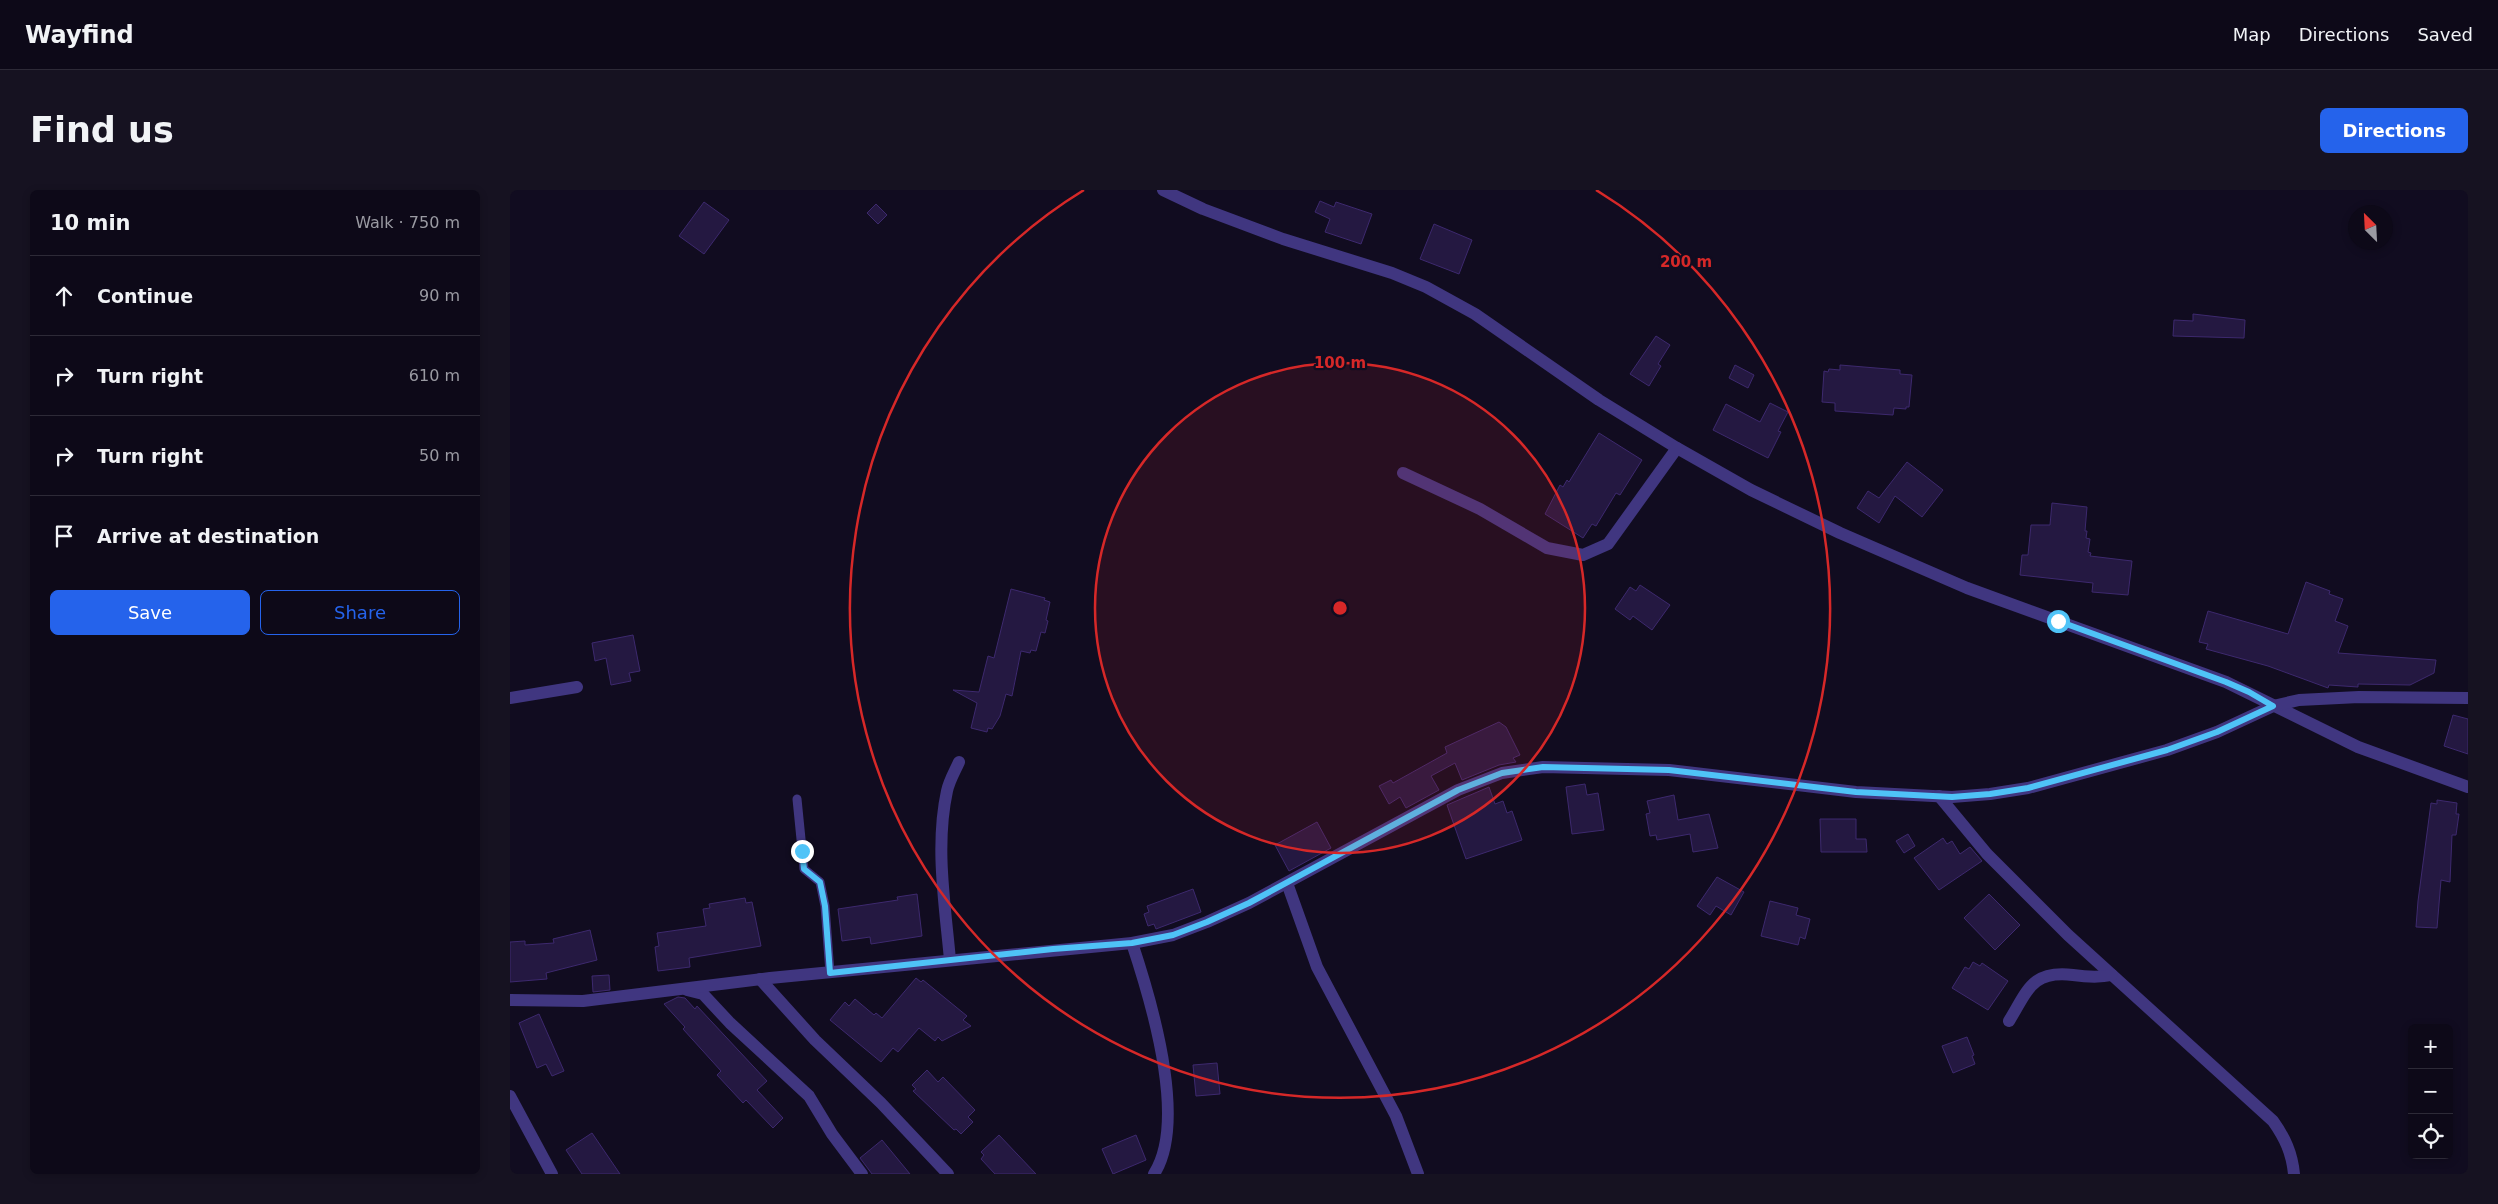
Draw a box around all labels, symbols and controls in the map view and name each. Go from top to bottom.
text: Wayfind [25,21,134,49]
text: Map [2233,24,2271,45]
text: Directions [2299,24,2389,45]
text: Saved [2417,24,2473,45]
button: Directions [2320,108,2468,153]
text: Find us [30,110,174,150]
north arrow [2348,205,2393,250]
text: 10 min [50,211,131,235]
text: Walk · 750 m [355,213,460,232]
text: 200 m [1660,253,1712,271]
icon: ahead [50,282,78,310]
text: Continue [97,285,193,307]
text: 90 m [419,286,460,305]
text: 100 m [1314,354,1366,372]
icon: right [50,362,78,390]
text: Turn right [97,365,203,387]
text: 610 m [409,366,460,385]
icon: right [50,442,78,470]
text: Turn right [97,445,203,467]
text: 50 m [419,446,460,465]
icon: arrive [50,522,78,550]
text: Arrive at destination [97,525,319,547]
button: Save [50,590,250,635]
button: Share [260,590,460,635]
centre of rings [1331,599,1349,617]
route start [2047,610,2070,633]
route end [791,840,814,863]
map controls [2408,1024,2453,1159]
button: + [2408,1024,2453,1069]
button: − [2408,1069,2453,1114]
button: locate [2408,1114,2453,1159]

